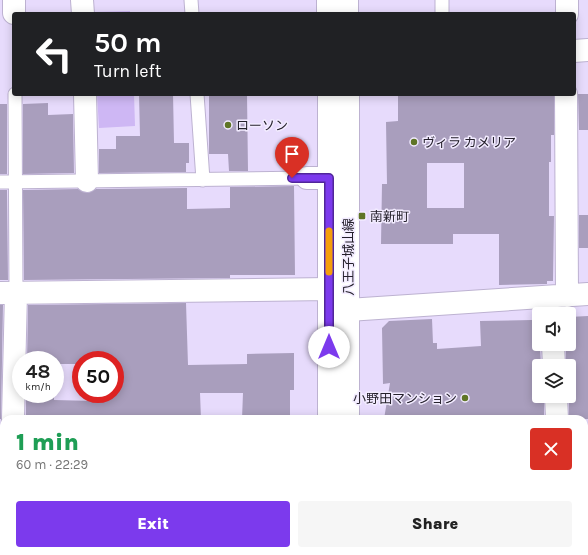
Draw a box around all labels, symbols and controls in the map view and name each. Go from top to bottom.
text: 50 m [94,26,162,59]
icon: left [28,28,80,80]
text: Turn left [94,60,162,82]
place label: ローソン [236,118,288,133]
marker: ローソン [223,120,233,130]
place label: ヴィラ カメリア [422,135,516,150]
pin [275,137,309,178]
marker: ヴィラ カメリア [409,137,419,147]
icon: arrive [281,143,303,165]
place label: 南新町 [370,209,409,224]
marker: 南新町 [357,211,367,221]
street label: 八王子城山線 [341,218,356,296]
map controls [532,307,576,403]
button: sound [532,307,576,351]
position arrow [308,326,350,368]
speed limit sign: 50 [72,351,124,403]
button: layers [532,359,576,403]
text: 48 [26,360,50,383]
text: km/h [25,381,51,393]
place label: 小野田マンション [353,391,457,406]
marker: 小野田マンション [460,393,470,403]
text: 1 min [16,428,79,456]
button: close [530,428,572,470]
text: 60 m · 22:29 [16,457,88,472]
button: Exit [16,501,290,547]
button: Share [298,501,572,547]

